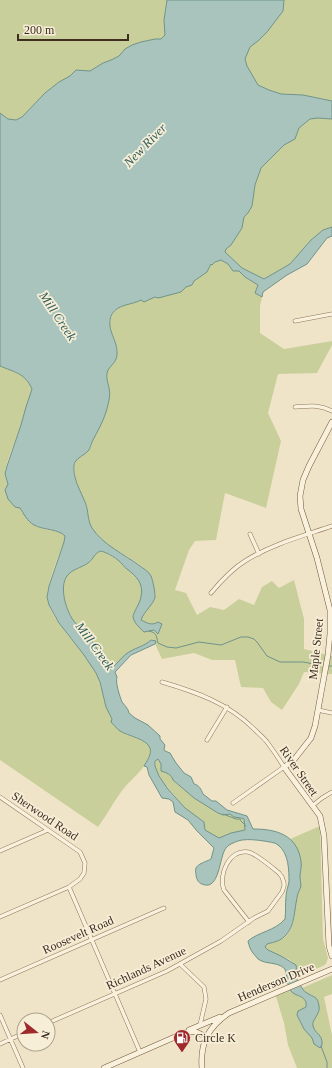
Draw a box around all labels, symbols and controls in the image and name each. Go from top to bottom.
scale bar [18,16,128,42]
text: 200 m [24,23,55,37]
water label: New River [120,120,170,171]
water label: Mill Creek [36,288,80,343]
street label: Maple Street [306,617,326,680]
water label: Mill Creek [72,618,118,673]
street label: River Street [277,743,322,799]
street label: Sherwood Road [9,789,81,843]
street label: Roosevelt Road [40,913,116,957]
street label: Richlands Avenue [104,943,188,993]
street label: Henderson Drive [235,959,317,1005]
north arrow [16,1012,56,1052]
fuel station icon: Circle K [172,1028,192,1053]
text: N [39,1029,52,1041]
place label: Circle K [195,1031,236,1045]

